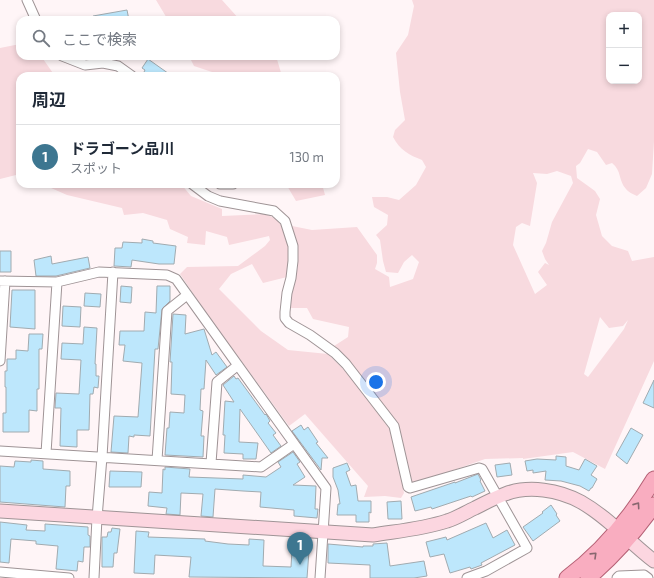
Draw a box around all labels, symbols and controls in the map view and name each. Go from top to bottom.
map controls [606,12,642,84]
button: + [606,12,642,48]
search box [16,16,340,60]
icon: search [30,27,52,49]
text: ここで検索 [62,30,137,48]
button: − [606,48,642,84]
text: 周辺 [32,89,66,109]
text: ドラゴーン品川 [70,139,174,157]
text: 1 [42,149,48,165]
text: 130 m [289,149,324,165]
text: スポット [70,160,122,176]
your location [366,372,386,392]
one-way arrow [632,503,639,510]
pin: 1 [287,532,313,565]
one-way arrow [589,552,597,560]

